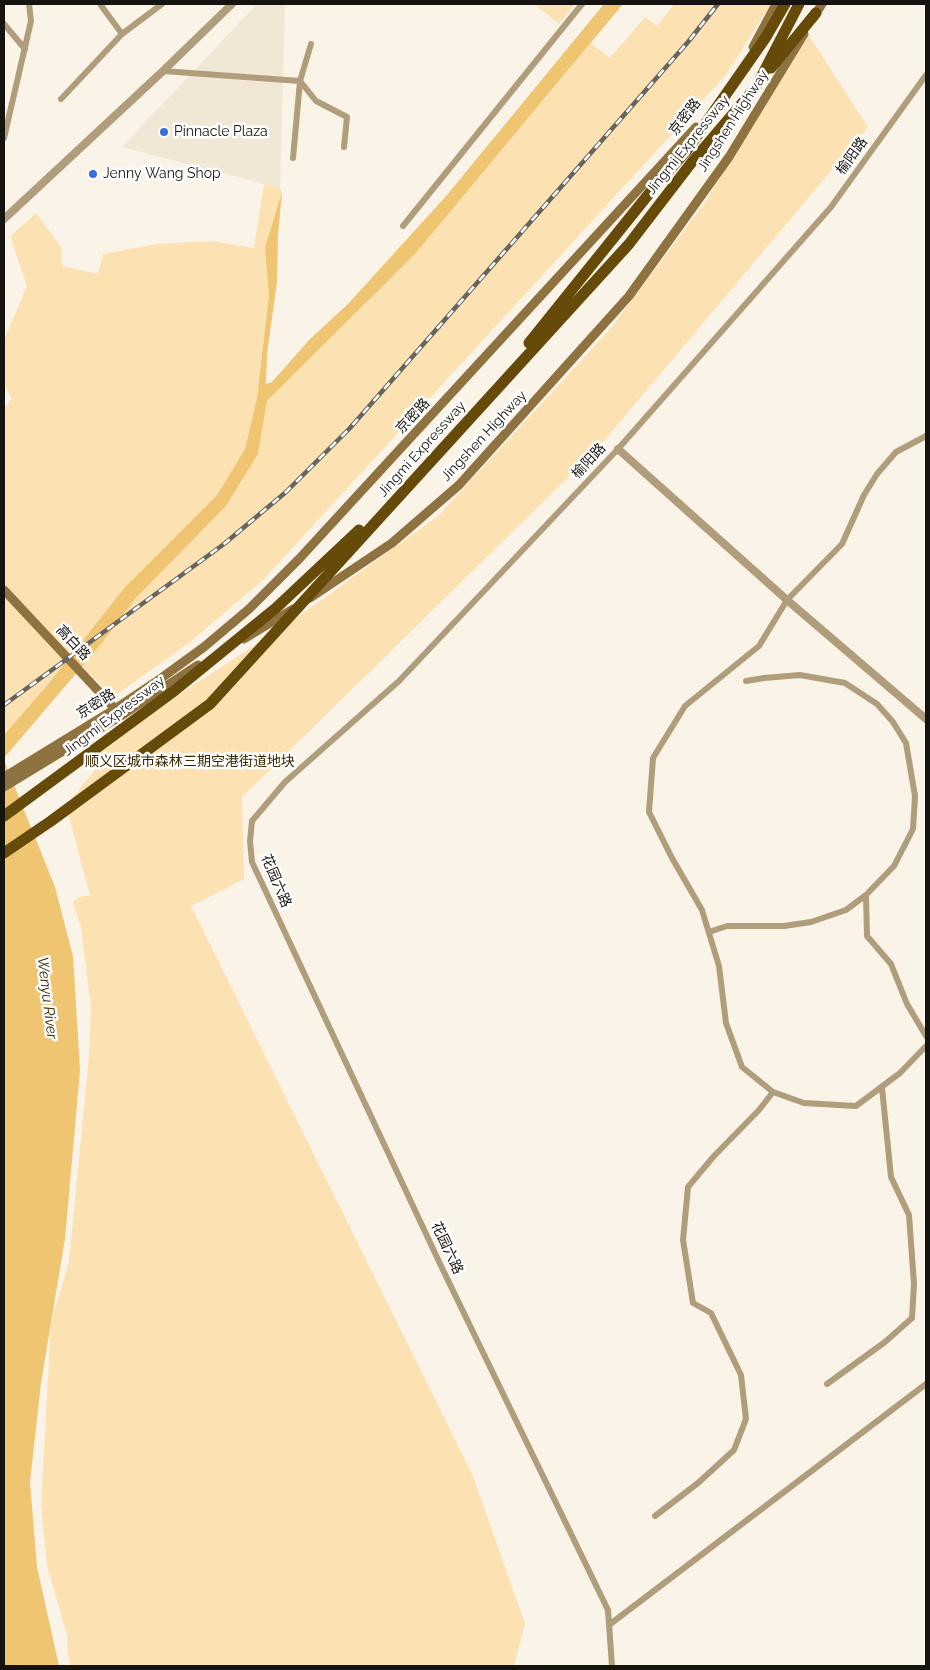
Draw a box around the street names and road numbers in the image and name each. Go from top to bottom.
street label: Jingshen Highway [694,67,772,175]
street label: Jingmi Expressway [643,92,733,198]
street label: 京密路 [665,95,705,139]
street label: 榆阳路 [833,134,871,178]
street label: Jingshen Highway [438,387,530,485]
street label: 京密路 [393,395,433,437]
street label: Jingmi Expressway [375,398,469,500]
street label: 榆阳路 [569,440,609,482]
street label: 高白路 [53,622,93,664]
street label: Jingmi Expressway [60,672,168,760]
street label: 京密路 [74,686,118,722]
street label: 花园六路 [257,852,295,910]
street label: 花园六路 [428,1219,466,1277]

